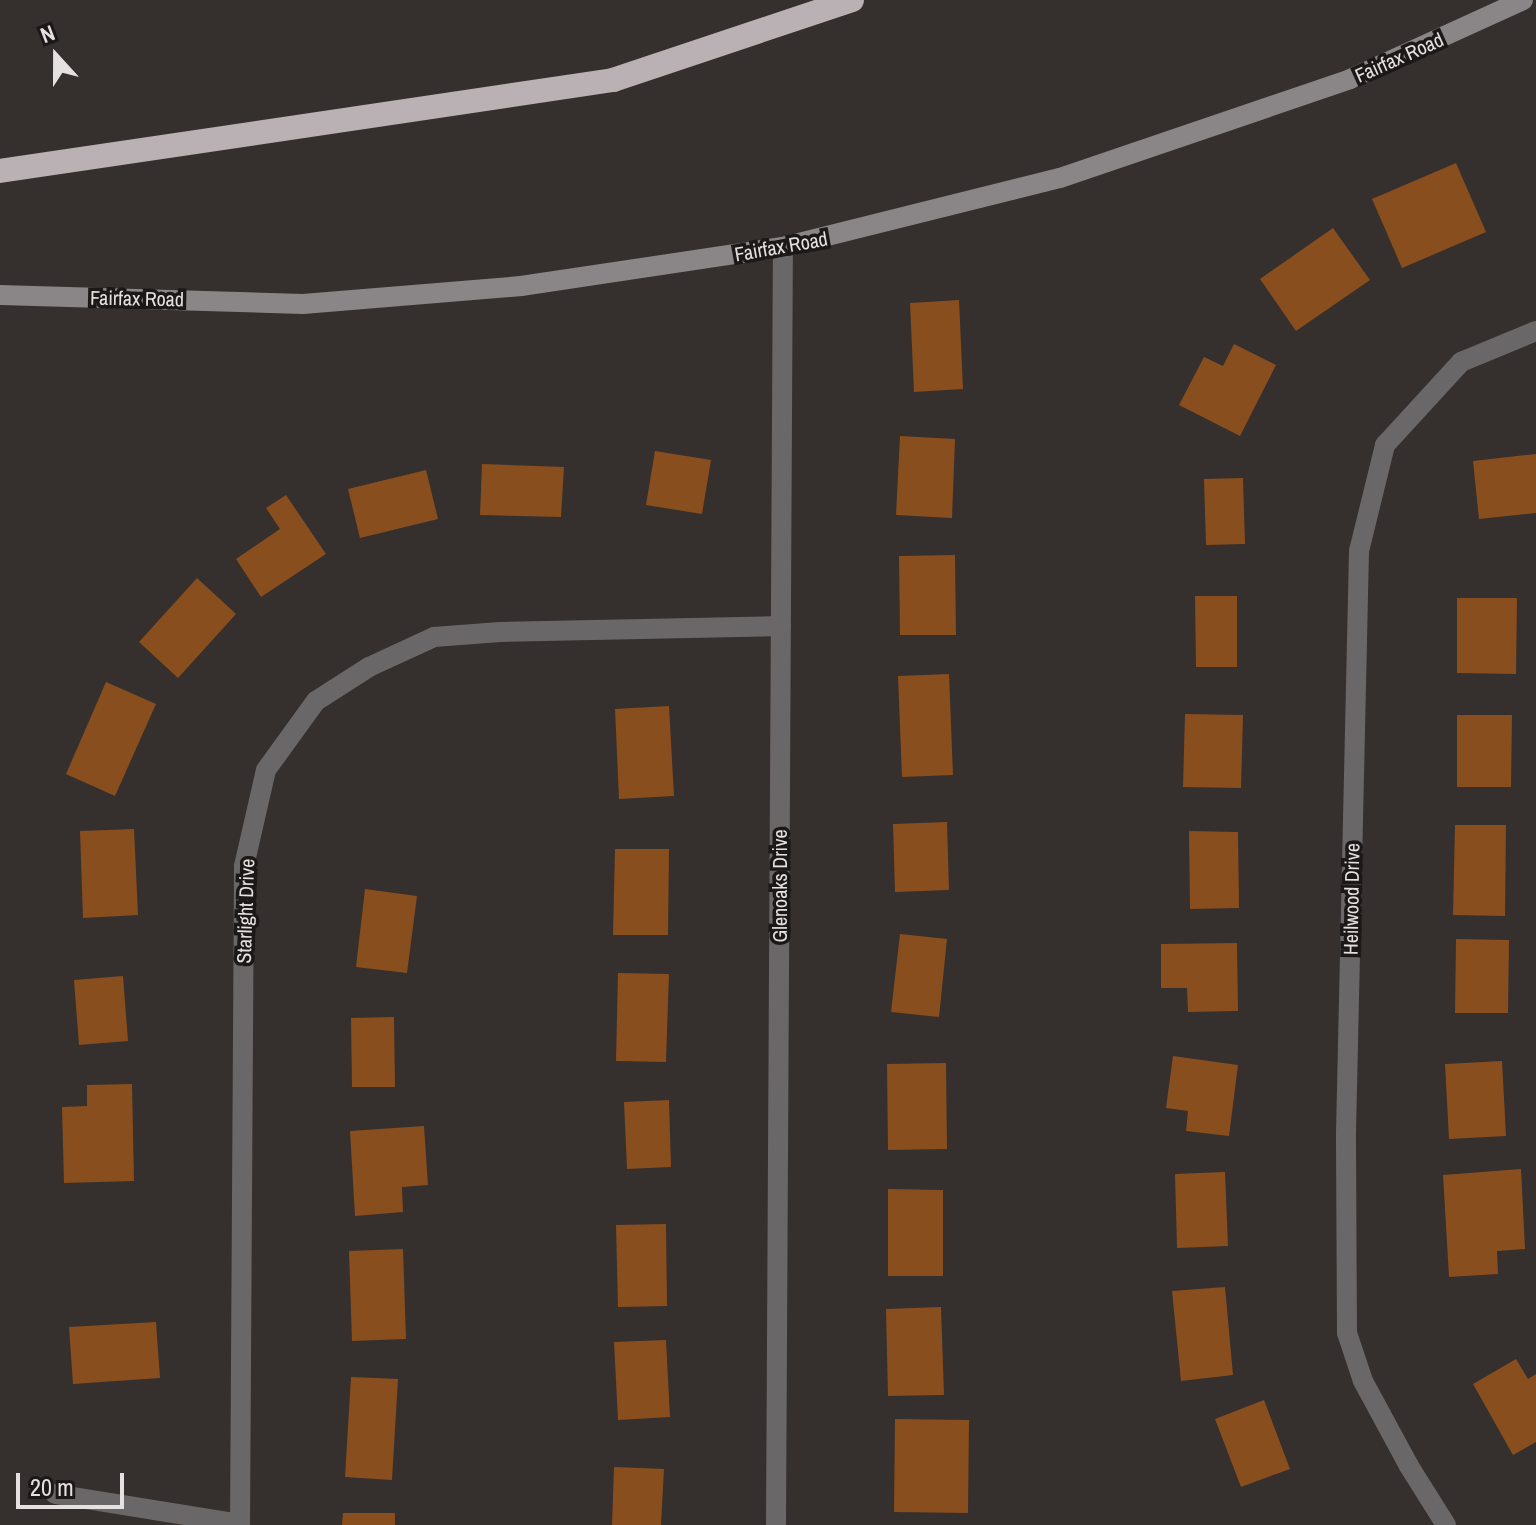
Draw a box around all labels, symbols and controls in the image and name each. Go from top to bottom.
north arrow [16,16,96,96]
text: N [36,17,59,50]
street label: Fairfax Road [1351,27,1447,87]
street label: Fairfax Road [733,226,829,266]
street label: Fairfax Road [90,285,184,311]
street label: Glenoaks Drive [767,829,791,943]
street label: Heilwood Drive [1338,843,1364,955]
street label: Starlight Drive [231,858,259,964]
scale bar [20,1457,128,1507]
text: 20 m [30,1471,74,1503]

